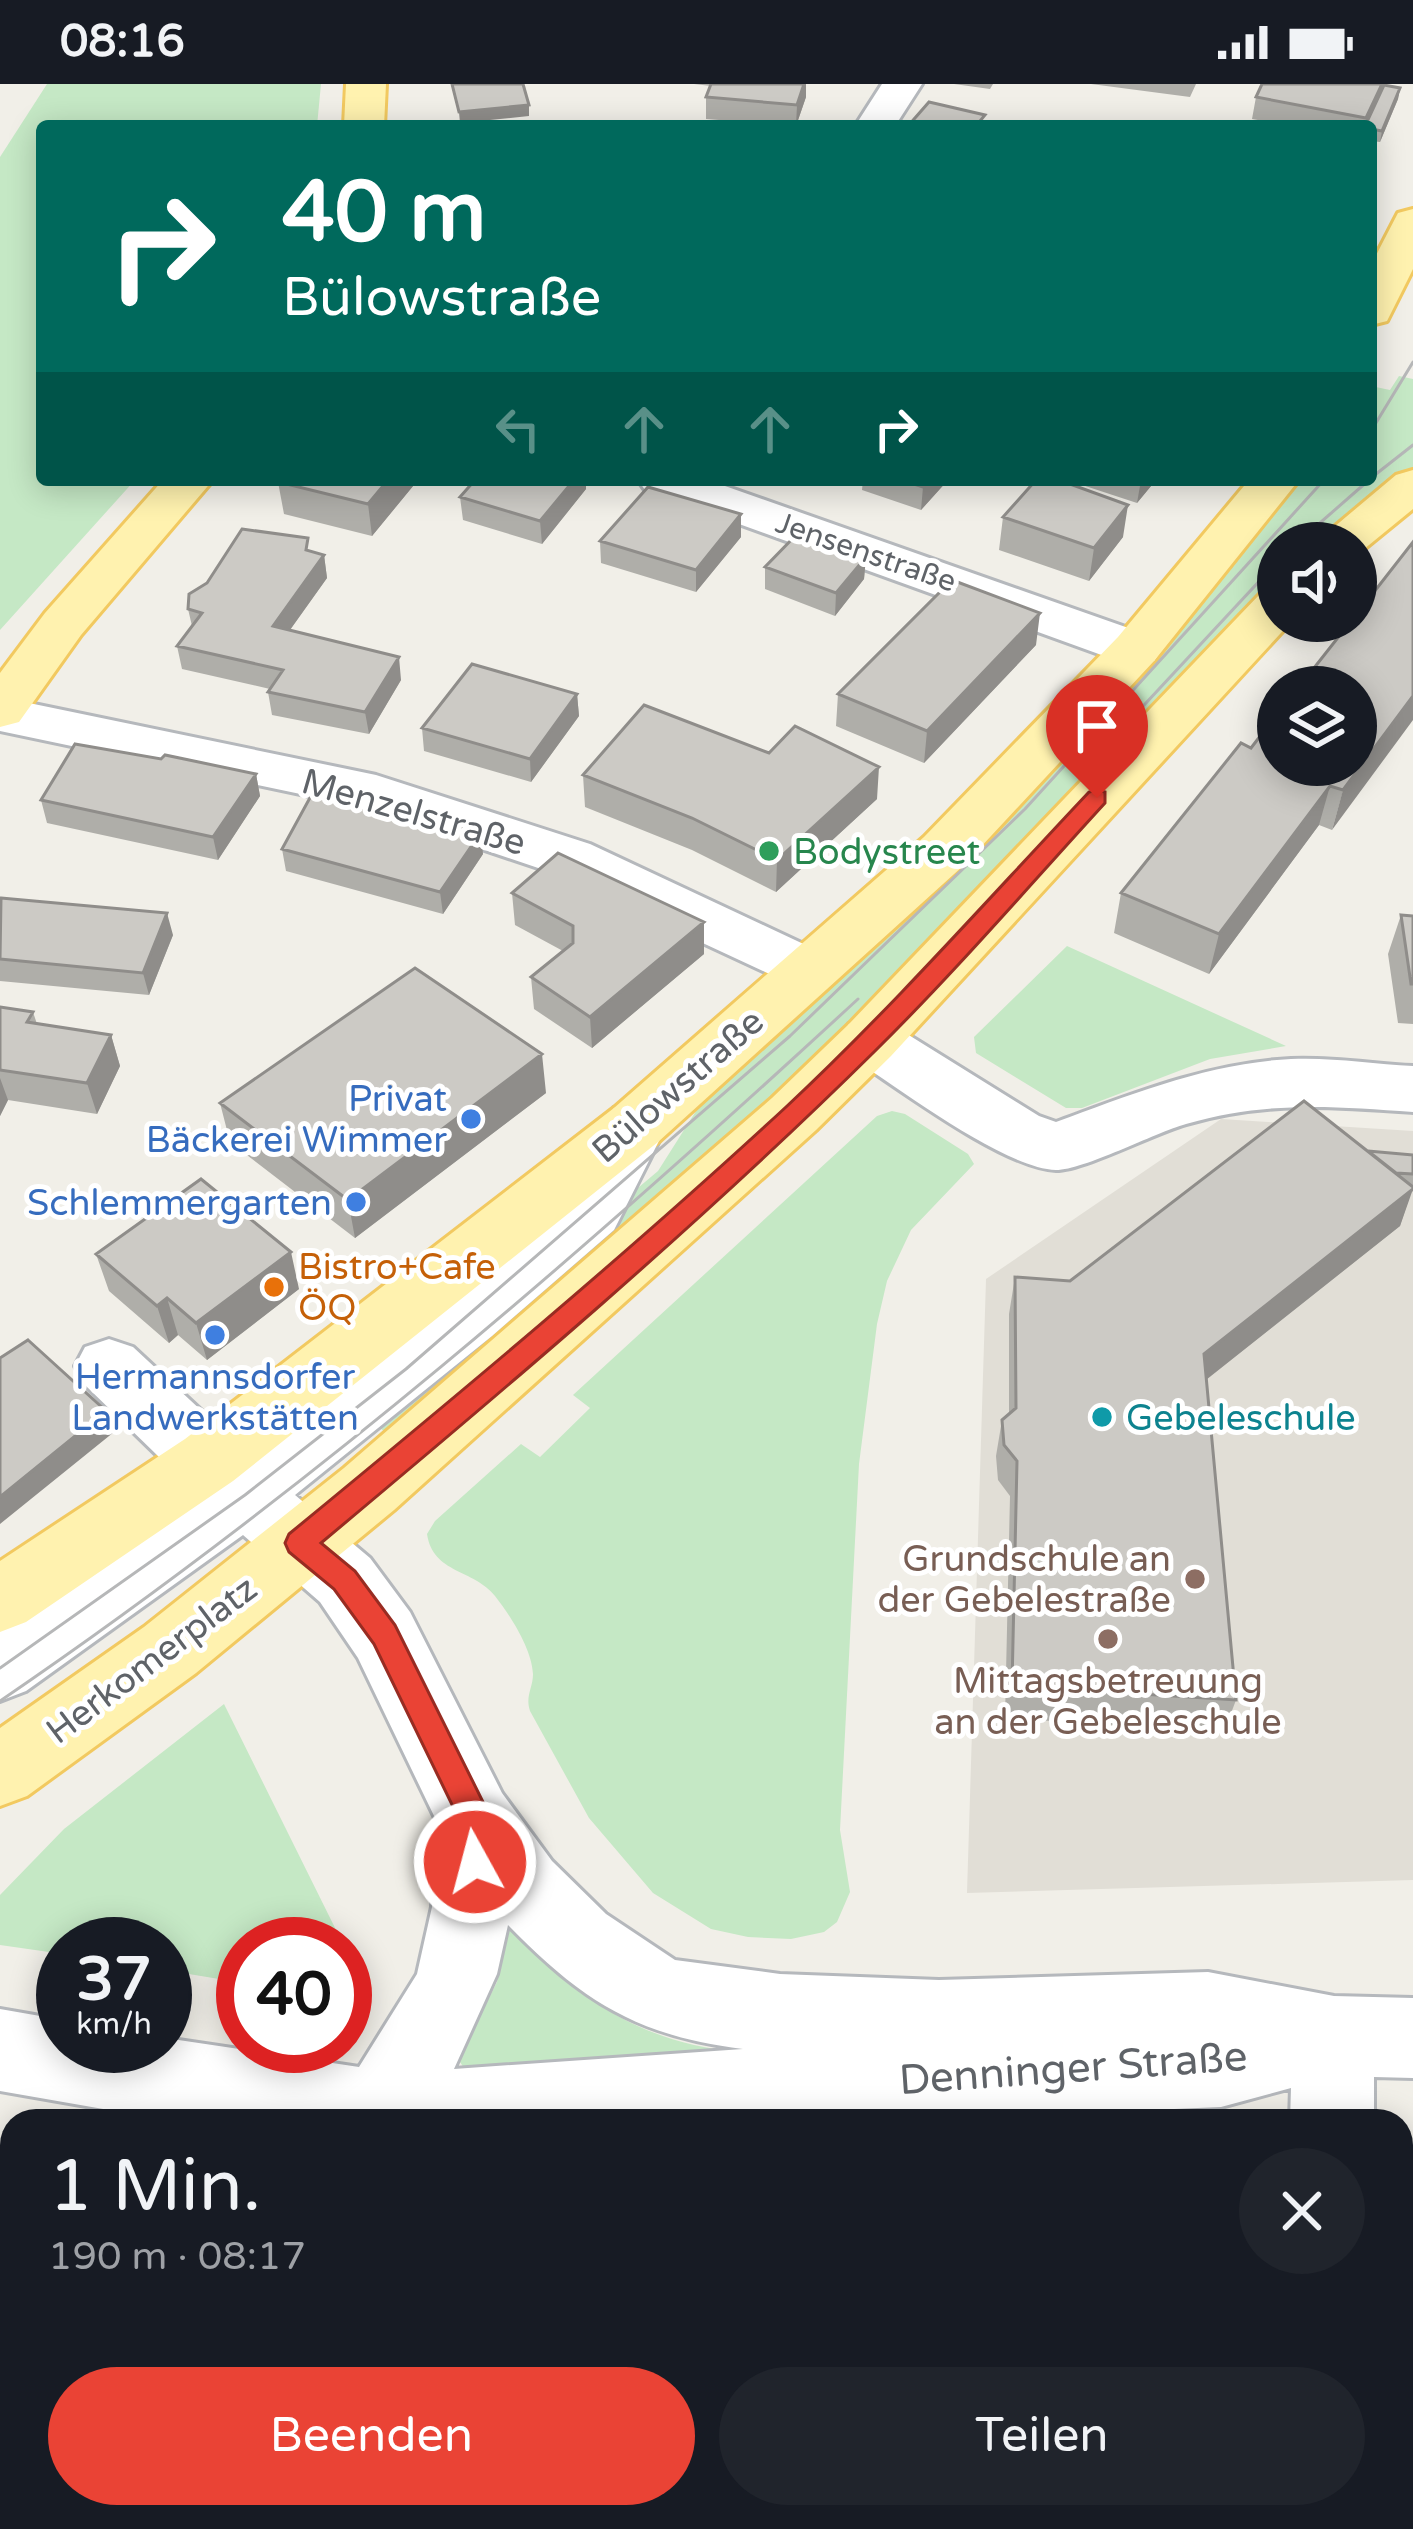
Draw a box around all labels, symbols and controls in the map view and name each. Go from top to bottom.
text: 08:16 [60,15,185,69]
text: 40 m [282,163,486,264]
icon: right [84,168,240,324]
text: Bülowstraße [282,265,601,330]
icon: left [485,396,551,462]
icon: ahead [611,396,677,462]
icon: ahead [737,396,803,462]
icon: right [863,396,929,462]
street label: Jensenstraße [771,504,961,601]
map controls [1257,522,1377,786]
button: sound [1257,522,1377,642]
button: layers [1257,666,1377,786]
pin [1046,675,1148,798]
icon: arrive [1064,693,1130,759]
street label: Menzelstraße [297,760,531,865]
place label: Bodystreet [793,831,980,874]
marker: Bodystreet [756,838,782,864]
street label: Bülowstraße [584,1000,772,1172]
place label: Privat Bäckerei Wimmer [146,1078,447,1162]
marker: Privat Bäckerei Wimmer [458,1106,484,1132]
place label: Schlemmergarten [27,1182,332,1225]
marker: Schlemmergarten [343,1189,369,1215]
place label: Bistro+Cafe ÖQ [298,1246,496,1330]
marker: Bistro+Cafe ÖQ [261,1274,287,1300]
marker: Hermannsdorfer Landwerkstätten [202,1322,228,1348]
place label: Hermannsdorfer Landwerkstätten [71,1356,359,1440]
place label: Gebeleschule [1126,1397,1356,1440]
marker: Gebeleschule [1089,1404,1115,1430]
place label: Grundschule an der Gebelestraße [878,1538,1171,1622]
marker: Grundschule an der Gebelestraße [1182,1566,1208,1592]
street label: Herkomerplatz [38,1567,266,1753]
marker: Mittagsbetreuung an der Gebeleschule [1095,1626,1121,1652]
place label: Mittagsbetreuung an der Gebeleschule [934,1660,1282,1744]
position arrow [412,1799,538,1925]
speed limit sign: 40 [216,1917,372,2073]
text: 37 [76,1944,152,2016]
text: km/h [76,2006,152,2043]
street label: Denninger Straße [897,2031,1249,2106]
text: 1 Min. [48,2144,261,2231]
button: close [1239,2148,1365,2274]
text: 190 m · 08:17 [48,2233,306,2280]
button: Beenden [48,2367,695,2505]
button: Teilen [719,2367,1365,2505]

